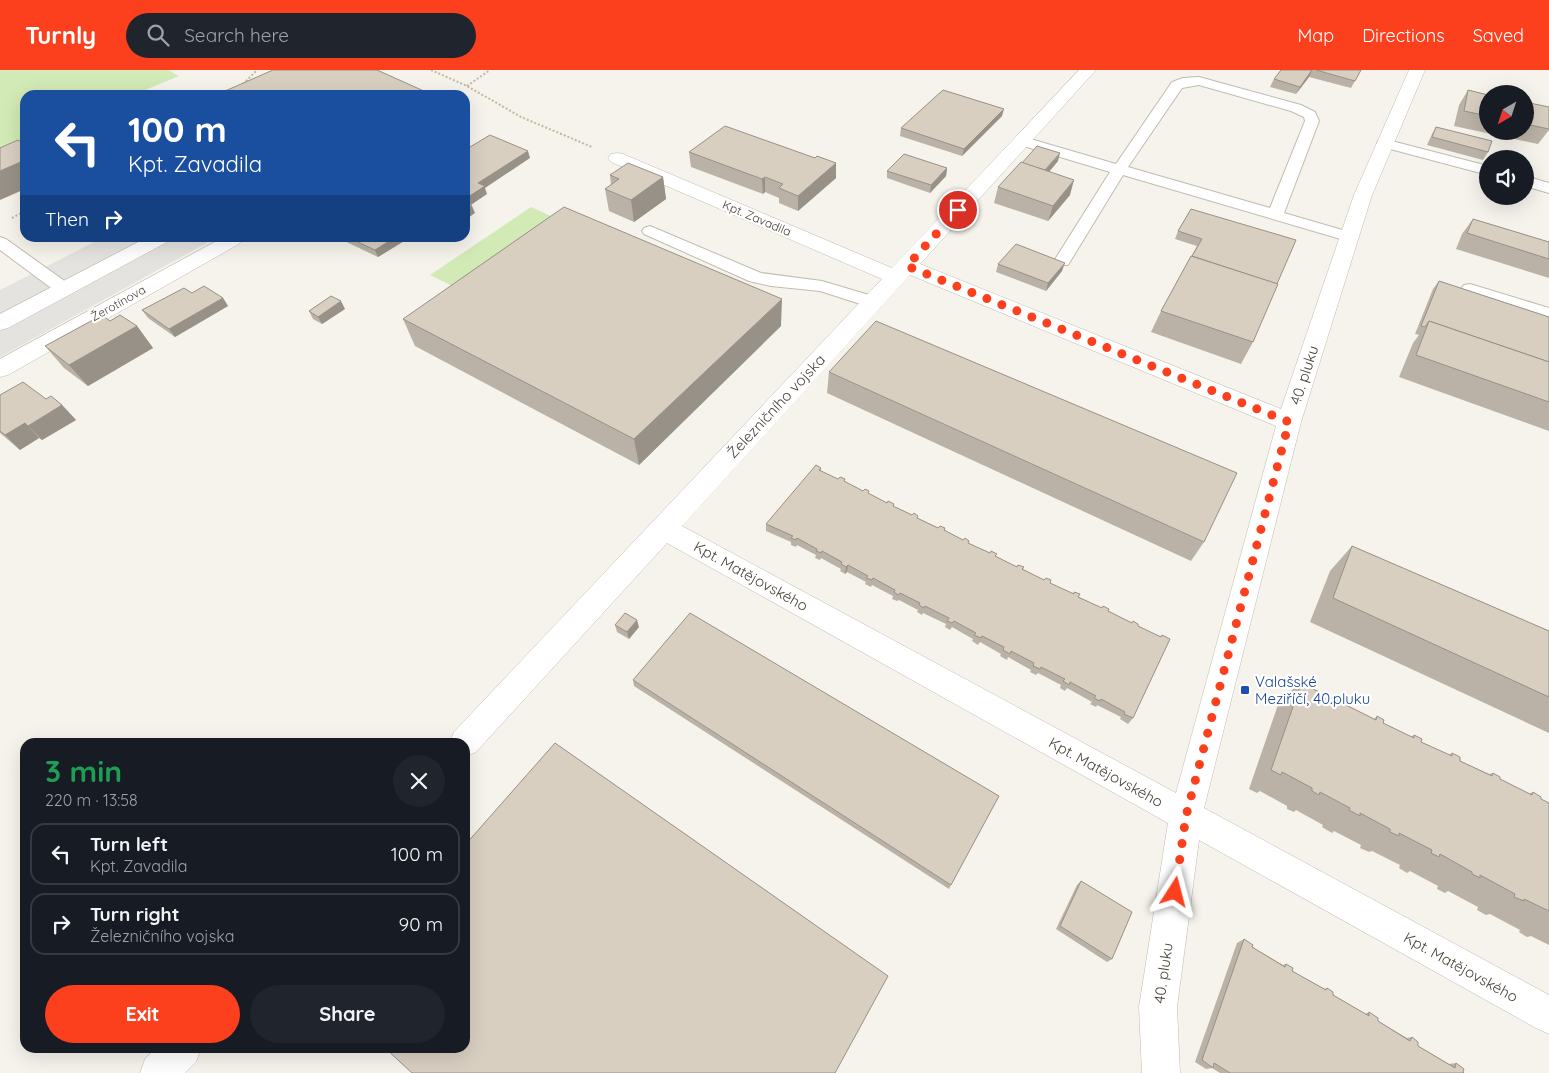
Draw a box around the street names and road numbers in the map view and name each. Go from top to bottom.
street label: Kpt. Zavadila [720,197,794,239]
street label: Žerotínova [88,282,148,324]
street label: 40. pluku [1286,343,1322,407]
street label: Železničního vojska [723,350,829,462]
street label: Kpt. Matějovského [691,537,811,615]
street label: Kpt. Matějovského [1046,733,1166,811]
street label: Kpt. Matějovského [1401,928,1521,1006]
street label: 40. pluku [1149,941,1177,1005]

